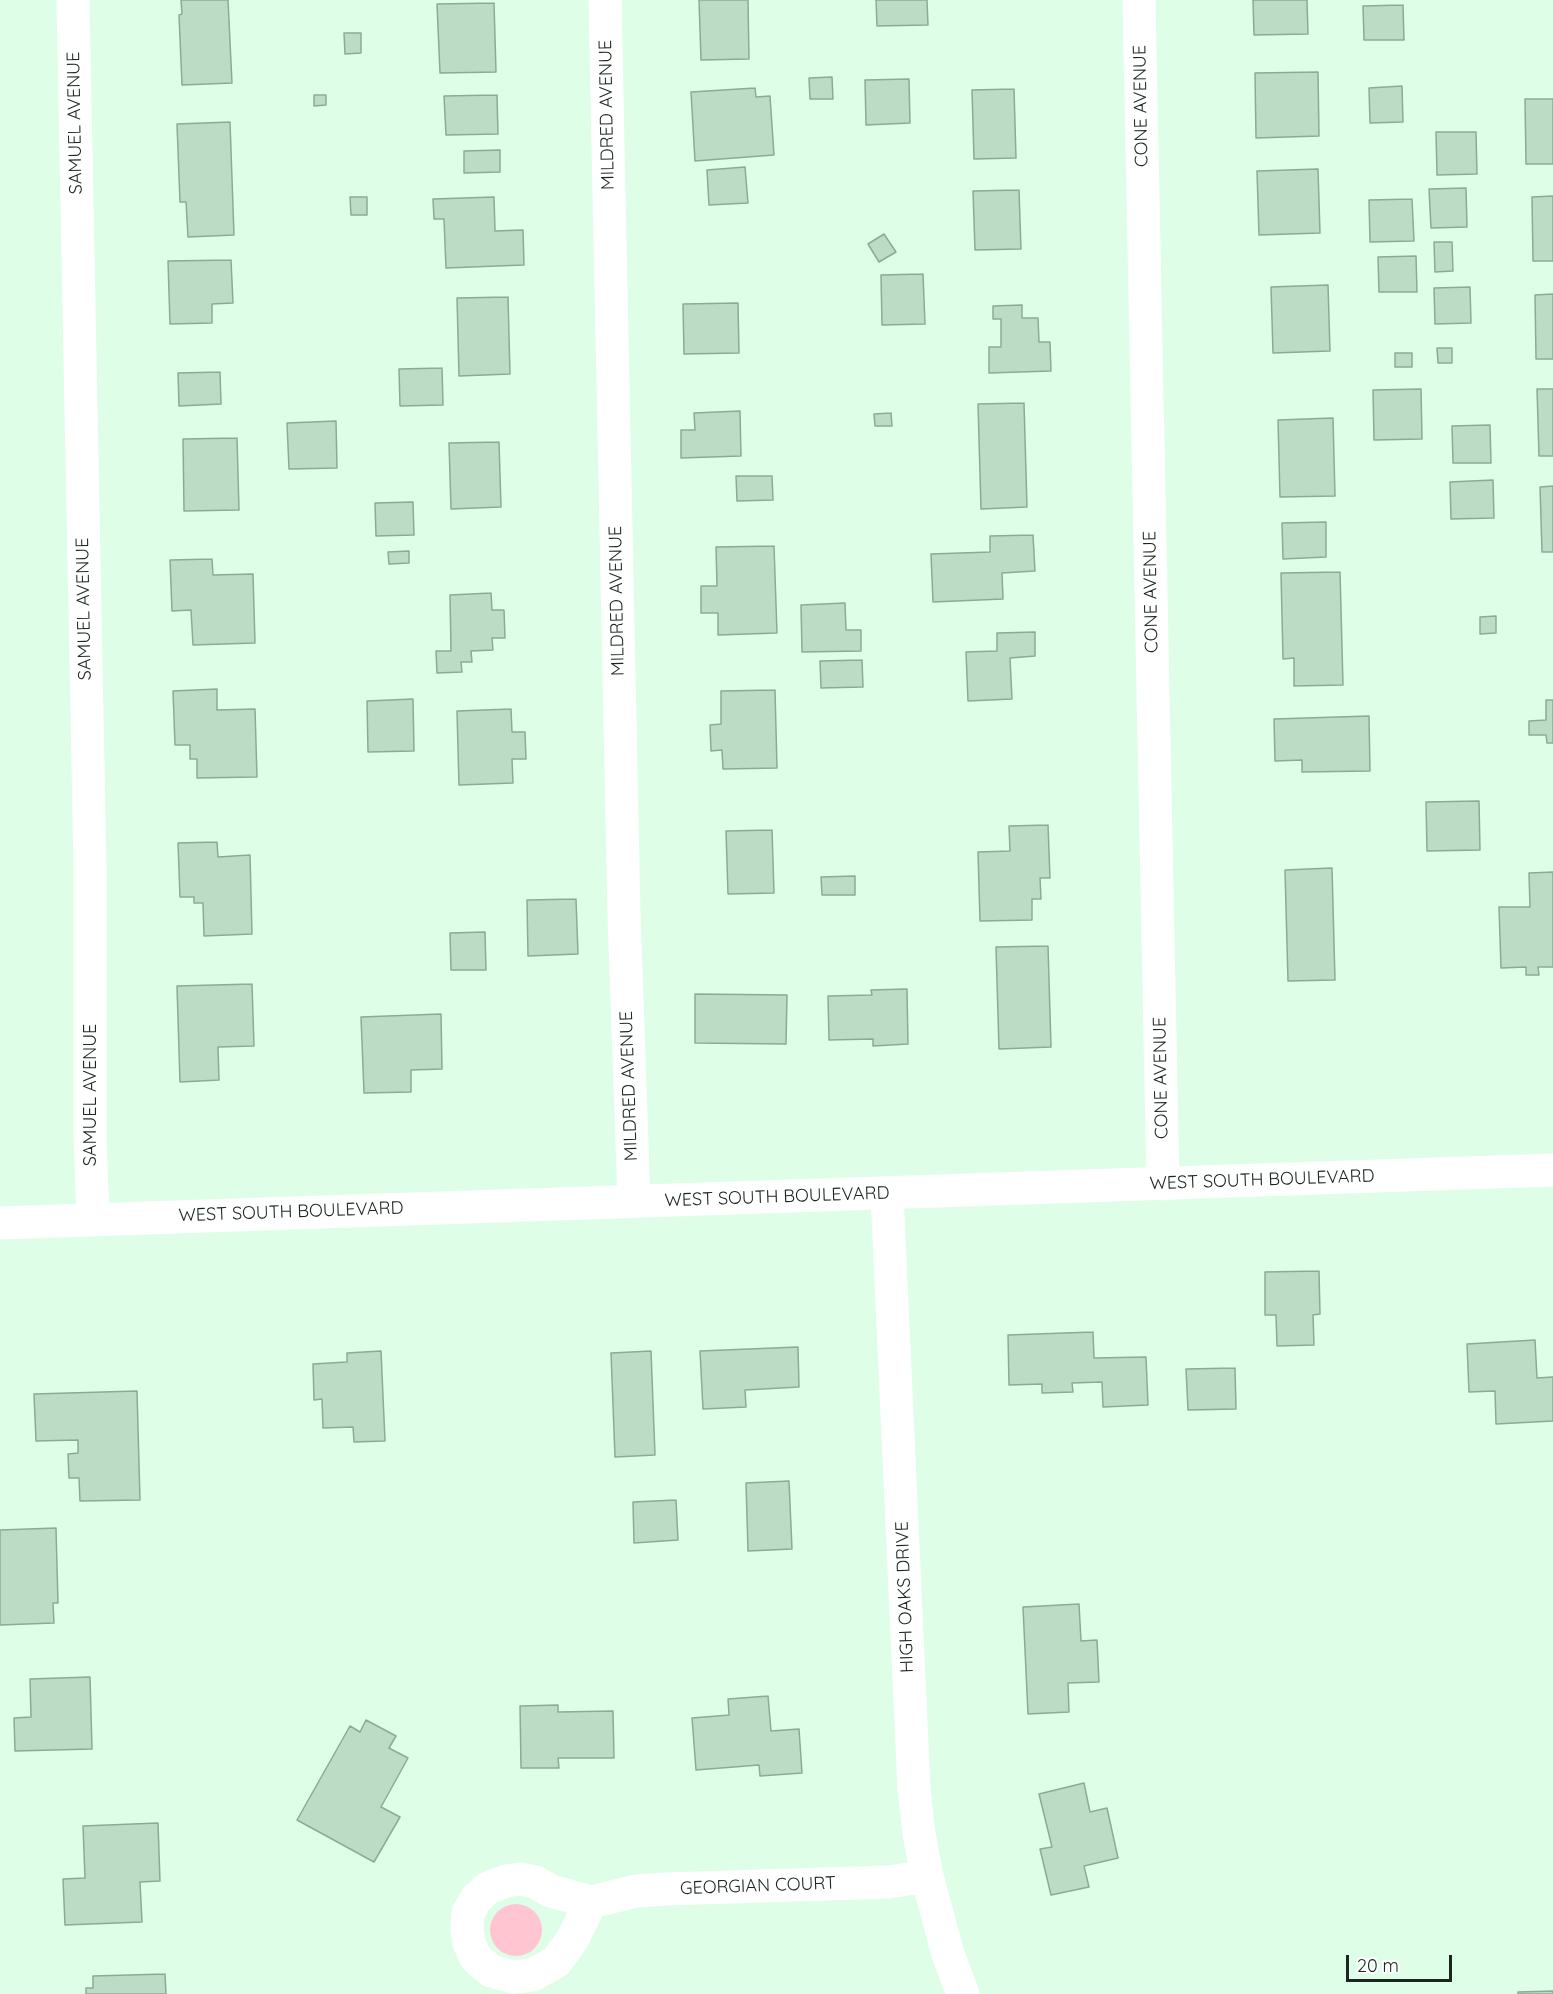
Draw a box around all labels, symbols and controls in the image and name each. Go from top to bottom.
street label: MILDRED AVENUE [595,40,619,190]
street label: CONE AVENUE [1129,45,1153,167]
street label: SAMUEL AVENUE [63,52,87,194]
street label: MILDRED AVENUE [605,526,629,676]
street label: CONE AVENUE [1139,531,1163,653]
street label: SAMUEL AVENUE [72,538,96,680]
street label: MILDRED AVENUE [616,1010,642,1162]
street label: CONE AVENUE [1149,1017,1173,1139]
street label: SAMUEL AVENUE [80,1024,102,1166]
street label: WEST SOUTH BOULEVARD [1149,1165,1375,1195]
street label: WEST SOUTH BOULEVARD [664,1182,890,1212]
street label: WEST SOUTH BOULEVARD [178,1197,404,1227]
street label: HIGH OAKS DRIVE [892,1521,918,1673]
street label: GEORGIAN COURT [680,1872,836,1900]
scale bar [1349,1943,1456,1981]
text: 20 m [1357,1954,1399,1977]

